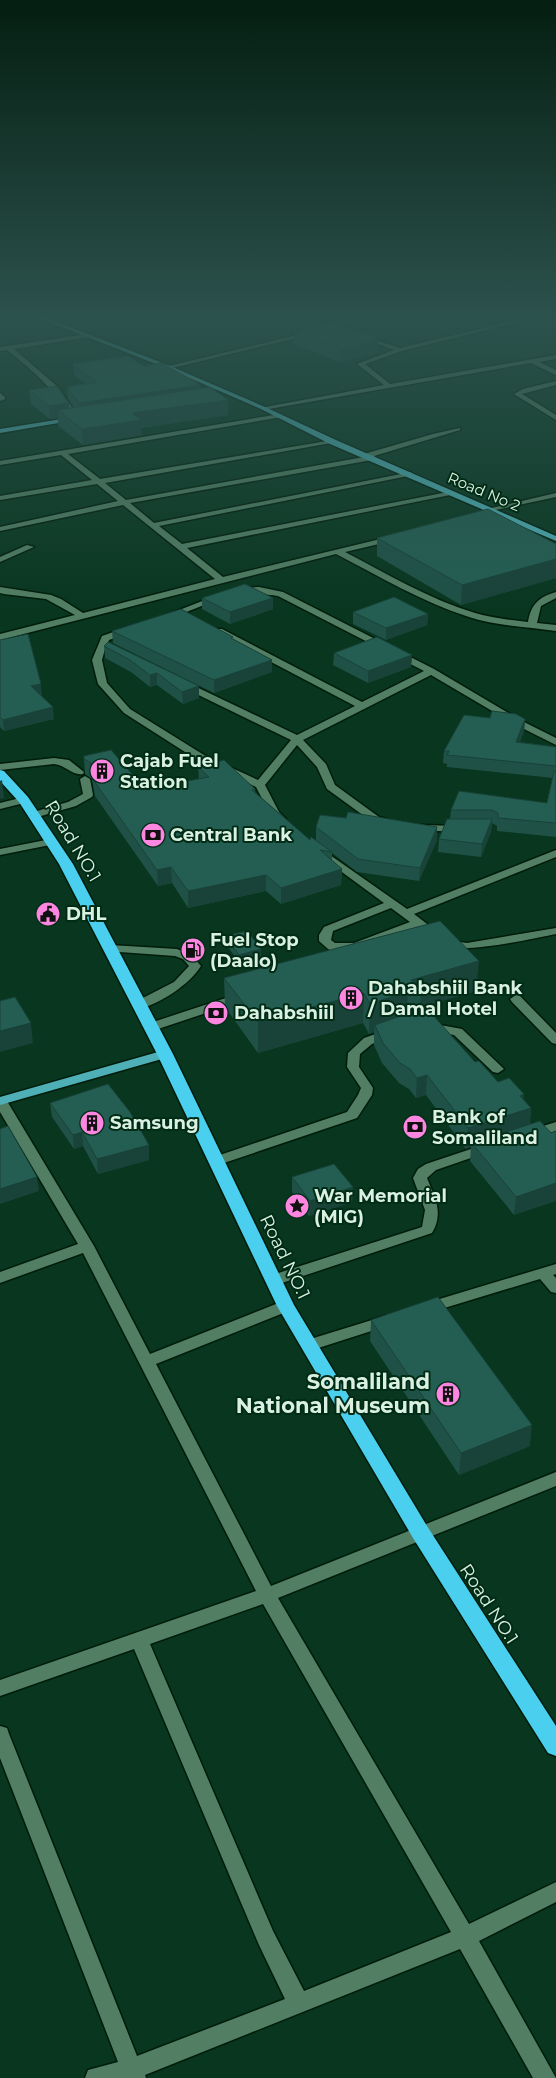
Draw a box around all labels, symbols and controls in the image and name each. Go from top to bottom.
street label: Road No 2 [445,468,523,515]
place label: Cajab Fuel Station [120,750,219,793]
building icon: Cajab Fuel Station [89,758,115,784]
street label: Road NO.1 [40,796,106,886]
bank icon: Central Bank [140,822,166,848]
place label: Central Bank [170,824,292,846]
public building icon: DHL [35,901,61,927]
place label: DHL [66,903,106,925]
place label: Fuel Stop (Daalo) [210,929,299,972]
fuel station icon: Fuel Stop (Daalo) [180,937,206,963]
place label: Dahabshiil Bank / Damal Hotel [367,977,523,1020]
building icon: Dahabshiil Bank / Damal Hotel [338,985,364,1011]
bank icon: Dahabshiil [203,1000,229,1026]
place label: Dahabshiil [234,1002,334,1024]
place label: Bank of Somaliland [432,1106,538,1149]
building icon: Samsung [79,1110,105,1136]
place label: Samsung [110,1112,199,1134]
bank icon: Bank of Somaliland [402,1114,428,1140]
place label: War Memorial (MIG) [314,1185,447,1228]
place icon: War Memorial (MIG) [284,1193,310,1219]
street label: Road NO.1 [255,1211,315,1303]
place label: Somaliland National Museum [236,1369,430,1418]
building icon: Somaliland National Museum [435,1381,461,1407]
street label: Road NO.1 [455,1560,523,1648]

